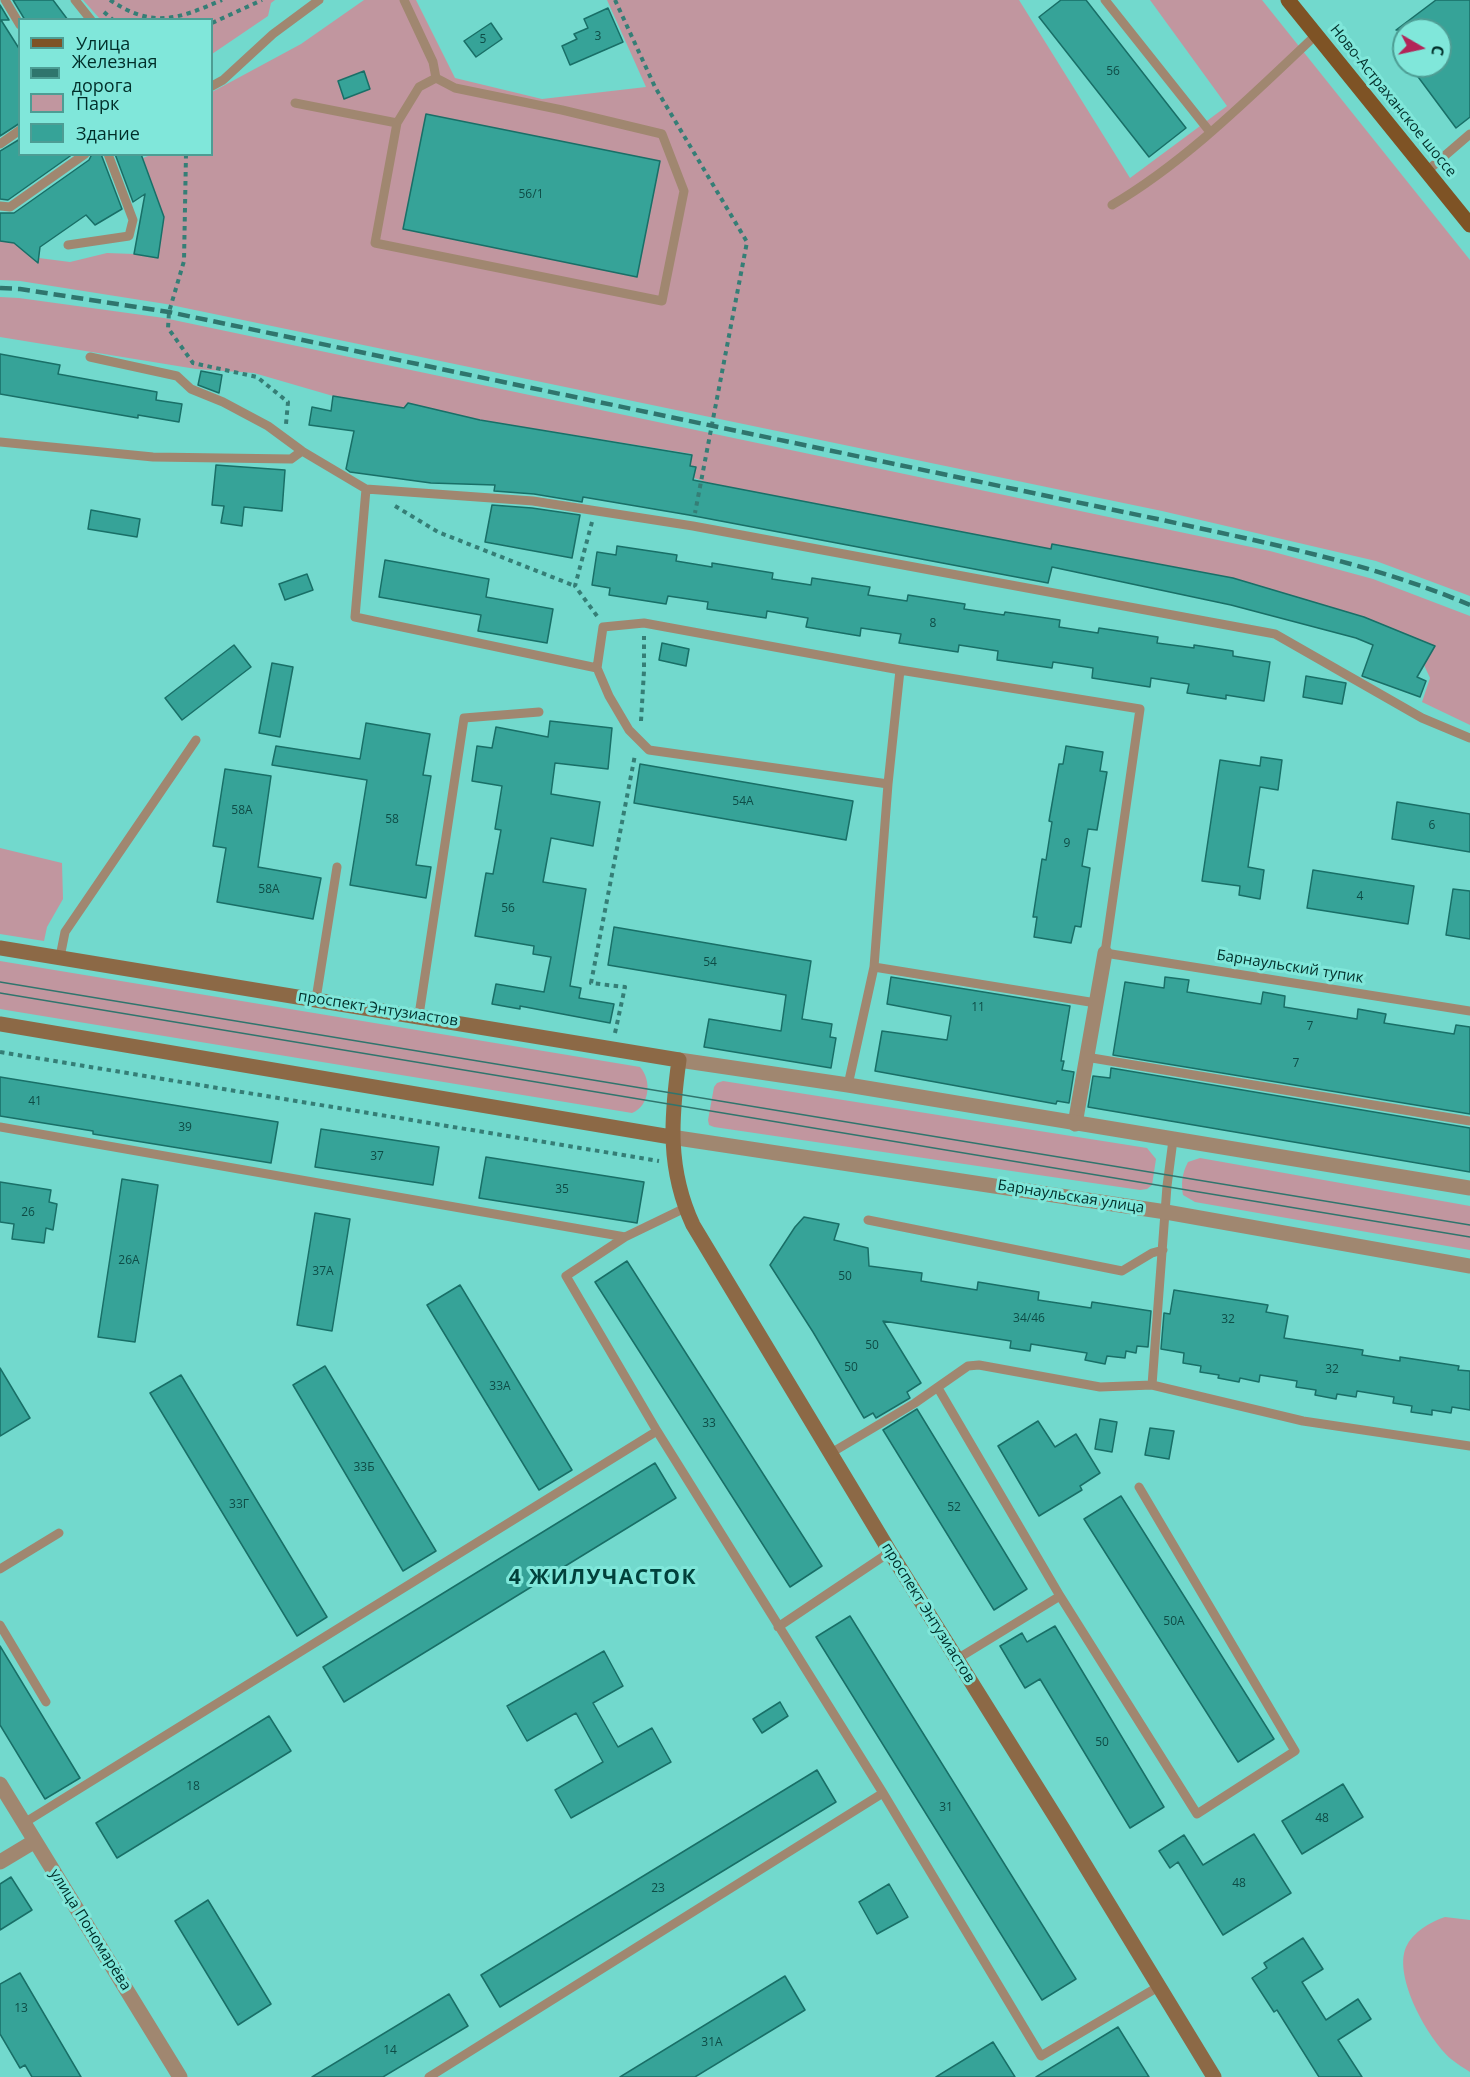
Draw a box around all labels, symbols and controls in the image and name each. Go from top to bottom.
legend [18,18,213,156]
north arrow [1392,18,1452,78]
street label: Ново-Астраханское шоссе [1326,21,1460,181]
house number: 3 [595,30,601,44]
text: Улица [76,31,130,55]
house number: 5 [480,33,486,47]
text: С [1426,44,1449,57]
text: Железная дорога [72,49,157,97]
house number: 56 [1106,65,1120,79]
text: Парк [76,91,119,115]
text: Здание [76,121,140,145]
house number: 56/1 [519,188,543,202]
house number: 8 [930,617,936,631]
house number: 54А [732,795,754,809]
house number: 58А [231,804,253,818]
house number: 58 [385,813,399,827]
house number: 6 [1429,819,1435,833]
house number: 9 [1064,837,1070,851]
house number: 58А [258,883,280,897]
house number: 4 [1357,890,1363,904]
house number: 56 [501,902,515,916]
street label: Барнаульский тупик [1215,946,1365,988]
house number: 54 [703,956,717,970]
street label: проспект Энтузиастов [297,987,459,1031]
house number: 11 [971,1001,985,1015]
house number: 7 [1307,1020,1313,1034]
house number: 7 [1293,1057,1299,1071]
house number: 41 [28,1095,42,1109]
house number: 39 [178,1121,192,1135]
house number: 37 [370,1150,384,1164]
street label: Барнаульская улица [996,1177,1146,1217]
house number: 35 [555,1183,569,1197]
house number: 26 [21,1206,35,1220]
house number: 26А [118,1254,140,1268]
house number: 37А [312,1265,334,1279]
house number: 50 [838,1270,852,1284]
house number: 34/46 [1013,1312,1045,1326]
house number: 32 [1221,1313,1235,1327]
house number: 50 [865,1339,879,1353]
house number: 50 [844,1361,858,1375]
house number: 32 [1325,1363,1339,1377]
house number: 33А [489,1380,511,1394]
house number: 33 [702,1417,716,1431]
house number: 33Б [353,1461,375,1475]
house number: 33Г [229,1498,249,1512]
house number: 52 [947,1501,961,1515]
street label: проспект Энтузиастов [878,1540,978,1686]
district label: 4 ЖИЛУЧАСТОК [509,1565,697,1591]
house number: 50А [1163,1615,1185,1629]
house number: 50 [1095,1736,1109,1750]
house number: 18 [186,1780,200,1794]
house number: 31 [939,1801,953,1815]
house number: 48 [1315,1812,1329,1826]
street label: улица Пономарёва [45,1866,135,1994]
house number: 48 [1232,1877,1246,1891]
house number: 23 [651,1882,665,1896]
house number: 13 [14,2002,28,2016]
house number: 31А [701,2036,723,2050]
house number: 14 [383,2044,397,2058]

